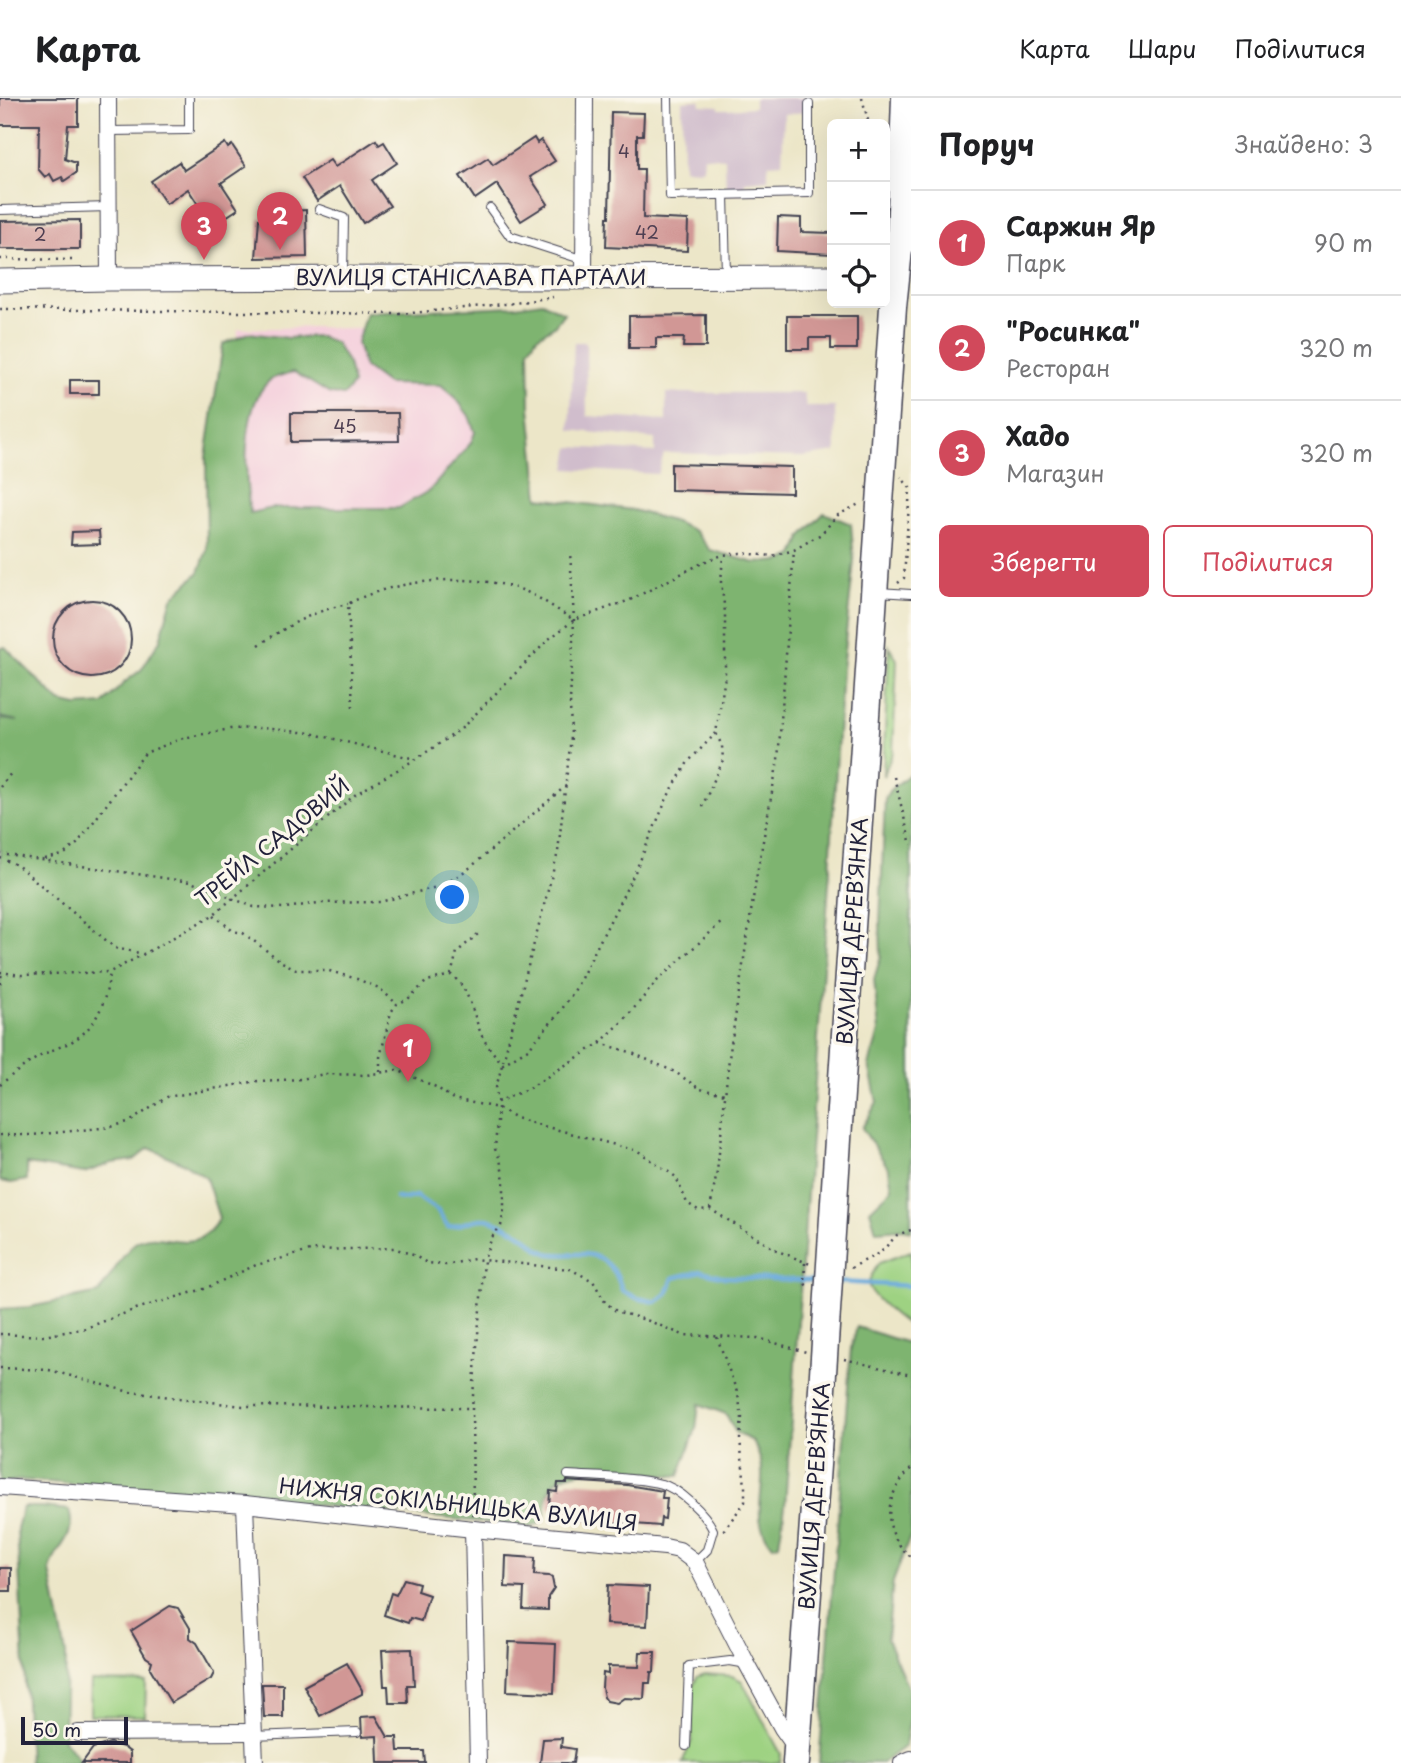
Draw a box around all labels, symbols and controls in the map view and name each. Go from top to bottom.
text: Карта [35,23,141,73]
text: Карта [1019,30,1090,66]
text: Шари [1128,30,1197,66]
text: Поділитися [1235,30,1366,66]
map controls [827,119,890,308]
button: + [827,119,890,182]
text: Поруч [939,121,1034,166]
text: Знайдено: 3 [1235,126,1373,161]
house number: 4 [618,137,630,164]
button: − [827,182,890,245]
pin: 2 [257,192,303,250]
pin: 3 [181,202,227,260]
text: Саржин Яр [1006,206,1156,245]
house number: 42 [635,218,659,245]
house number: 2 [34,220,46,247]
text: 1 [957,225,968,260]
text: 90 m [1314,225,1373,260]
button: locate [827,245,890,308]
text: Парк [1006,245,1065,280]
street label: ВУЛИЦЯ СТАНІСЛАВА ПАРТАЛИ [295,260,647,292]
text: "Росинка" [1006,311,1140,350]
text: 2 [954,330,970,365]
text: 320 m [1299,330,1373,365]
text: Ресторан [1006,350,1110,385]
house number: 45 [334,412,357,439]
text: Хадо [1006,416,1070,455]
text: 3 [954,435,970,470]
text: 320 m [1299,435,1373,470]
text: Магазин [1006,455,1105,490]
button: Зберегти [939,525,1149,597]
button: Поділитися [1163,525,1373,597]
street label: ТРЕЙЛ САДОВИЙ [187,769,356,914]
street label: ВУЛИЦЯ ДЕРЕВ’ЯНКА [827,816,875,1046]
your location [435,880,469,914]
pin: 1 [385,1024,431,1082]
street label: ВУЛИЦЯ ДЕРЕВ’ЯНКА [789,1381,837,1611]
street label: НИЖНЯ СОКІЛЬНИЦЬКА ВУЛИЦЯ [278,1468,639,1538]
scale bar [21,1714,128,1746]
text: 50 m [32,1715,81,1743]

